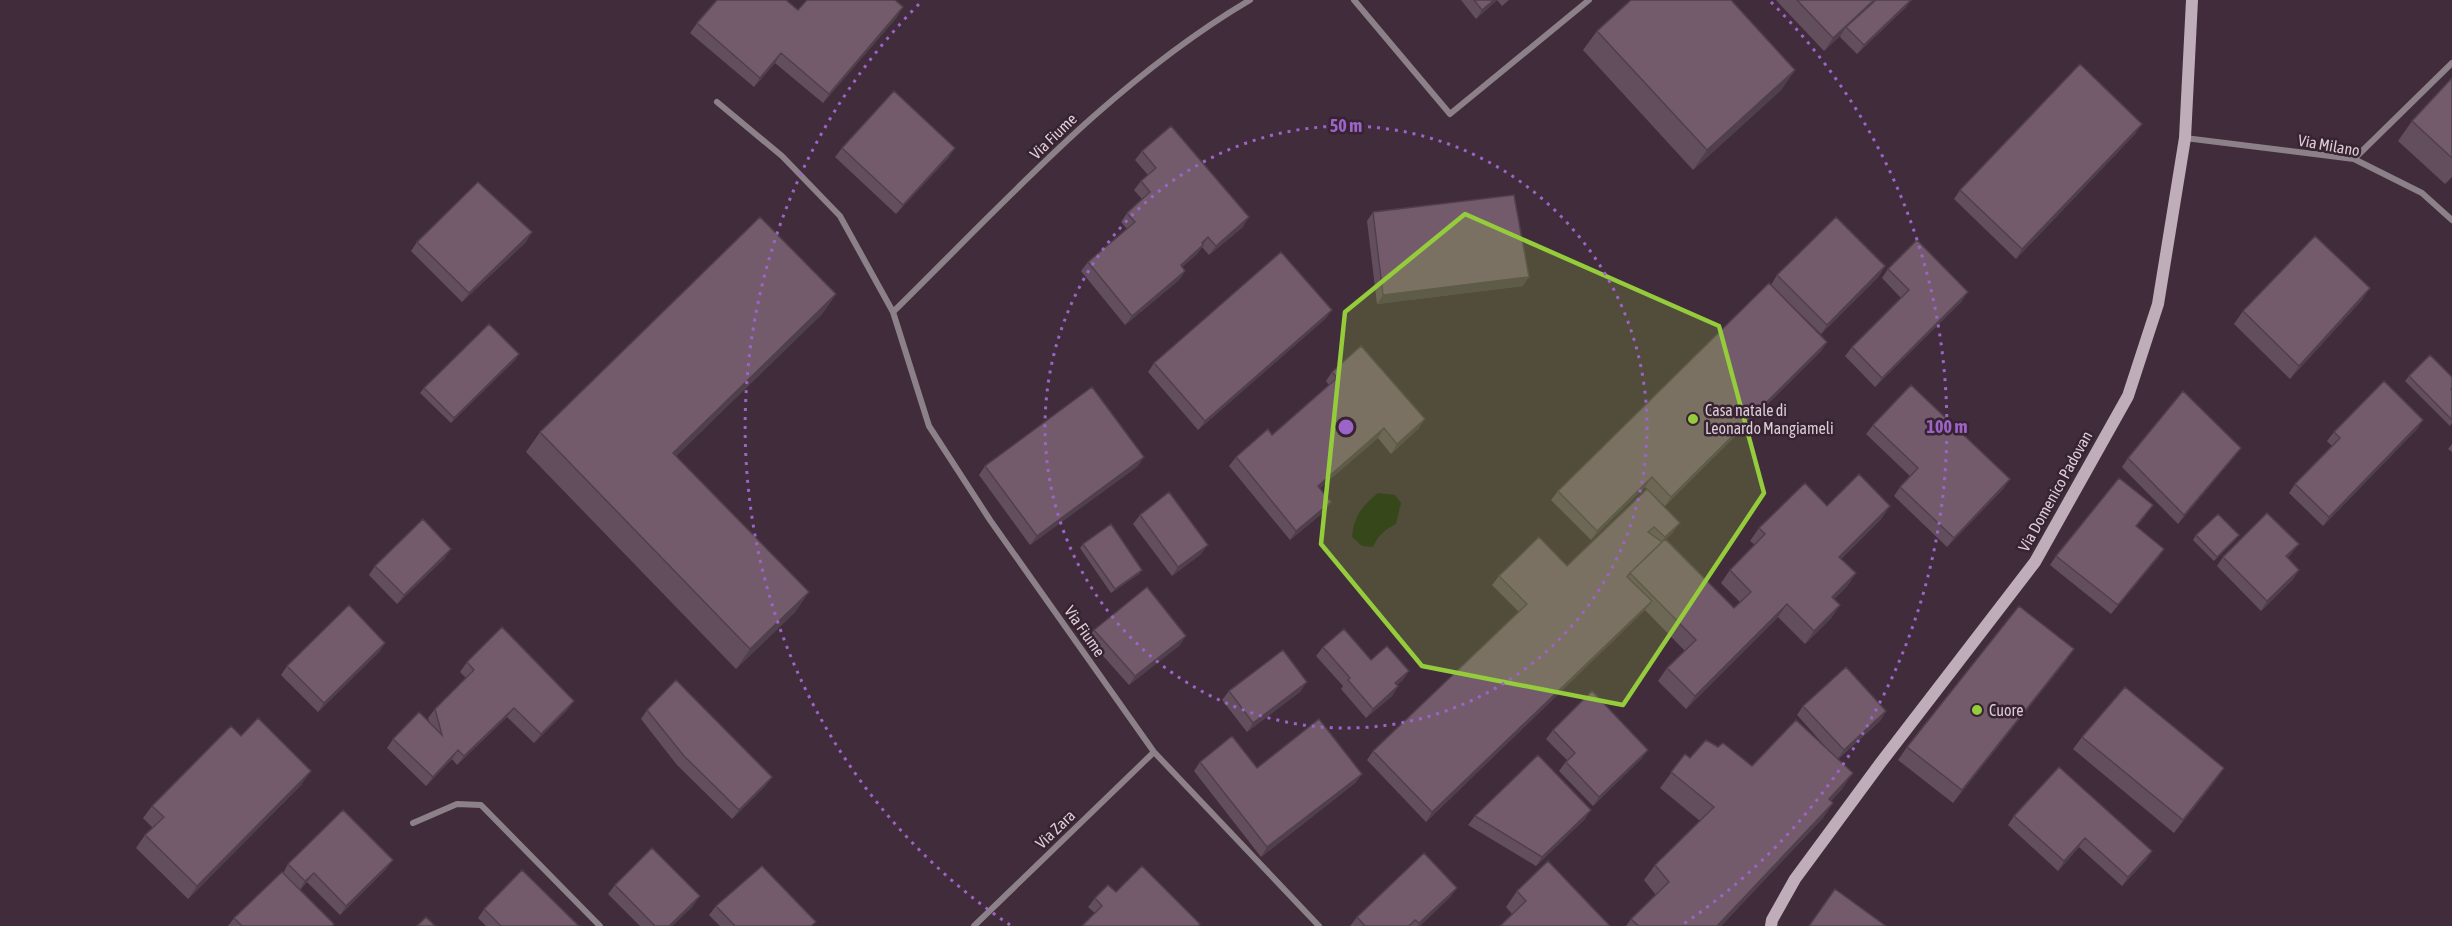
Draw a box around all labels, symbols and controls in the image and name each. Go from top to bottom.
street label: Via Fiume [1026,109,1080,163]
text: 50 m [1330,115,1362,136]
street label: Via Milano [2297,131,2361,159]
place label: Casa natale di Leonardo Mangiameli [1705,401,1834,438]
marker: Casa natale di Leonardo Mangiameli [1686,412,1700,426]
text: 100 m [1927,416,1967,437]
centre of rings [1336,417,1356,437]
street label: Via Domenico Padovan [2014,428,2096,554]
street label: Via Fiume [1061,602,1109,660]
place label: Cuore [1989,701,2023,719]
marker: Cuore [1970,703,1984,717]
street label: Via Zara [1032,806,1078,852]

